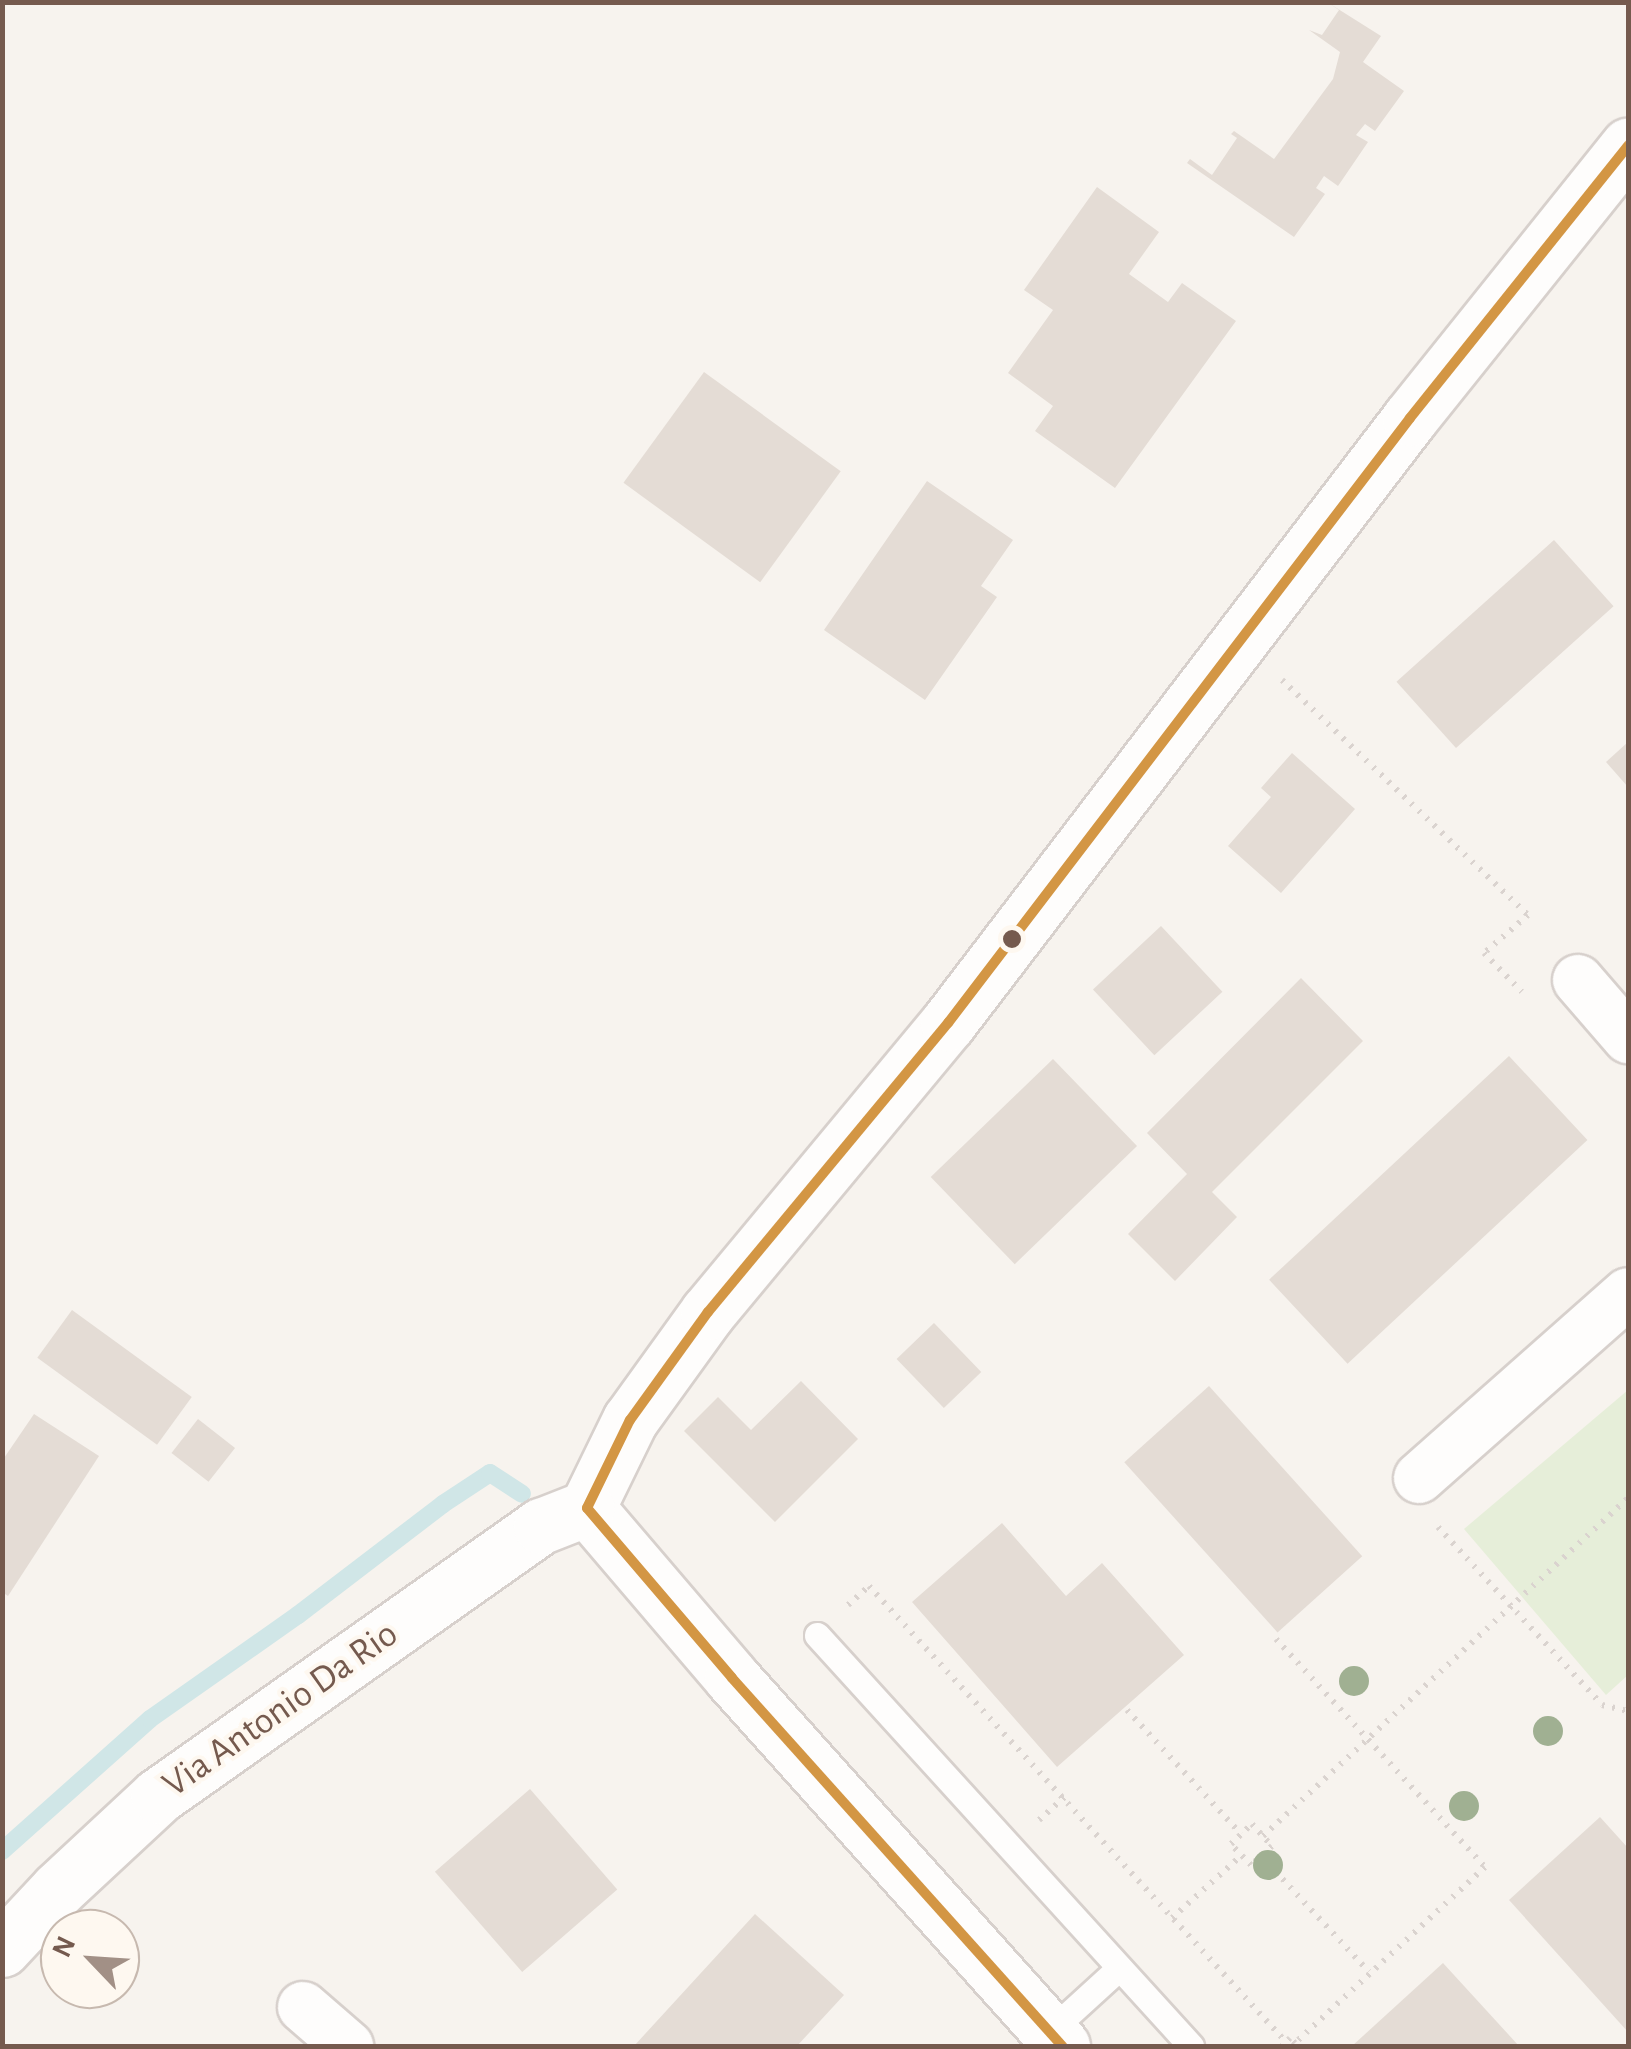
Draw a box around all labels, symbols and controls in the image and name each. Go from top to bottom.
unlabelled marker [1002,929,1022,949]
street label: Via Antonio Da Rio [155,1612,407,1808]
north arrow [40,1909,140,2009]
text: N [48,1932,81,1962]

